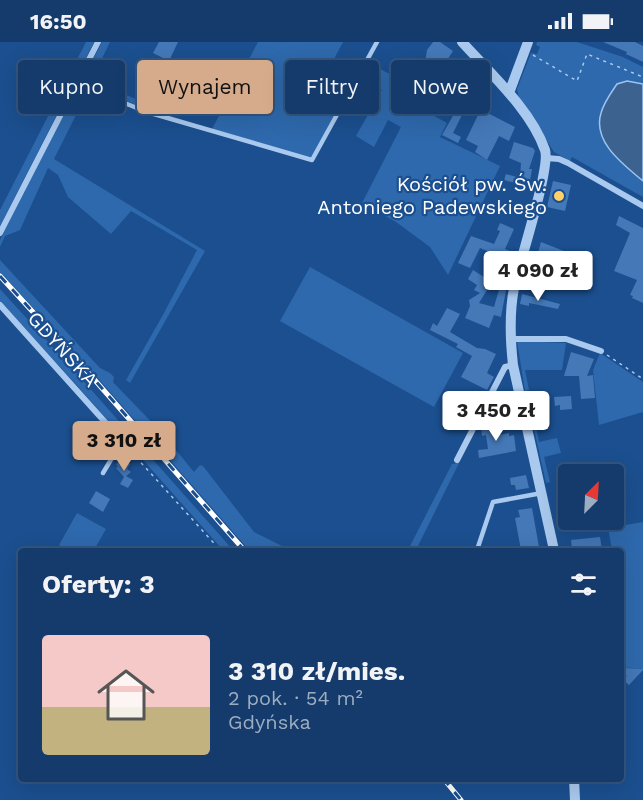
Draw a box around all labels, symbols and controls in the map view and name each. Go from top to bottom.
text: 16:50 [30,9,87,34]
chip: Kupno [18,60,125,114]
chip: Wynajem [137,60,273,114]
chip: Filtry [285,60,379,114]
chip: Nowe [391,60,490,114]
place label: Kościół pw. Św. Antoniego Padewskiego [317,172,547,219]
marker: Kościół pw. Św. Antoniego Padewskiego [552,189,566,203]
pin: 4 090 zł [476,251,600,302]
text: 4 090 zł [498,258,578,282]
street label: GDYŃSKA [23,306,103,392]
pin: 3 450 zł [434,391,558,442]
text: 3 450 zł [456,398,536,422]
pin: 3 310 zł [62,421,186,472]
text: 3 310 zł [87,428,161,452]
north arrow [558,464,624,530]
map controls [558,464,624,530]
icon: filters [567,568,600,601]
text: Oferty: 3 [42,569,155,599]
text: 3 310 zł/mies. [228,656,405,686]
icon: home [90,659,162,731]
text: 2 pok. · 54 m² [228,686,363,710]
text: Gdyńska [228,710,311,734]

